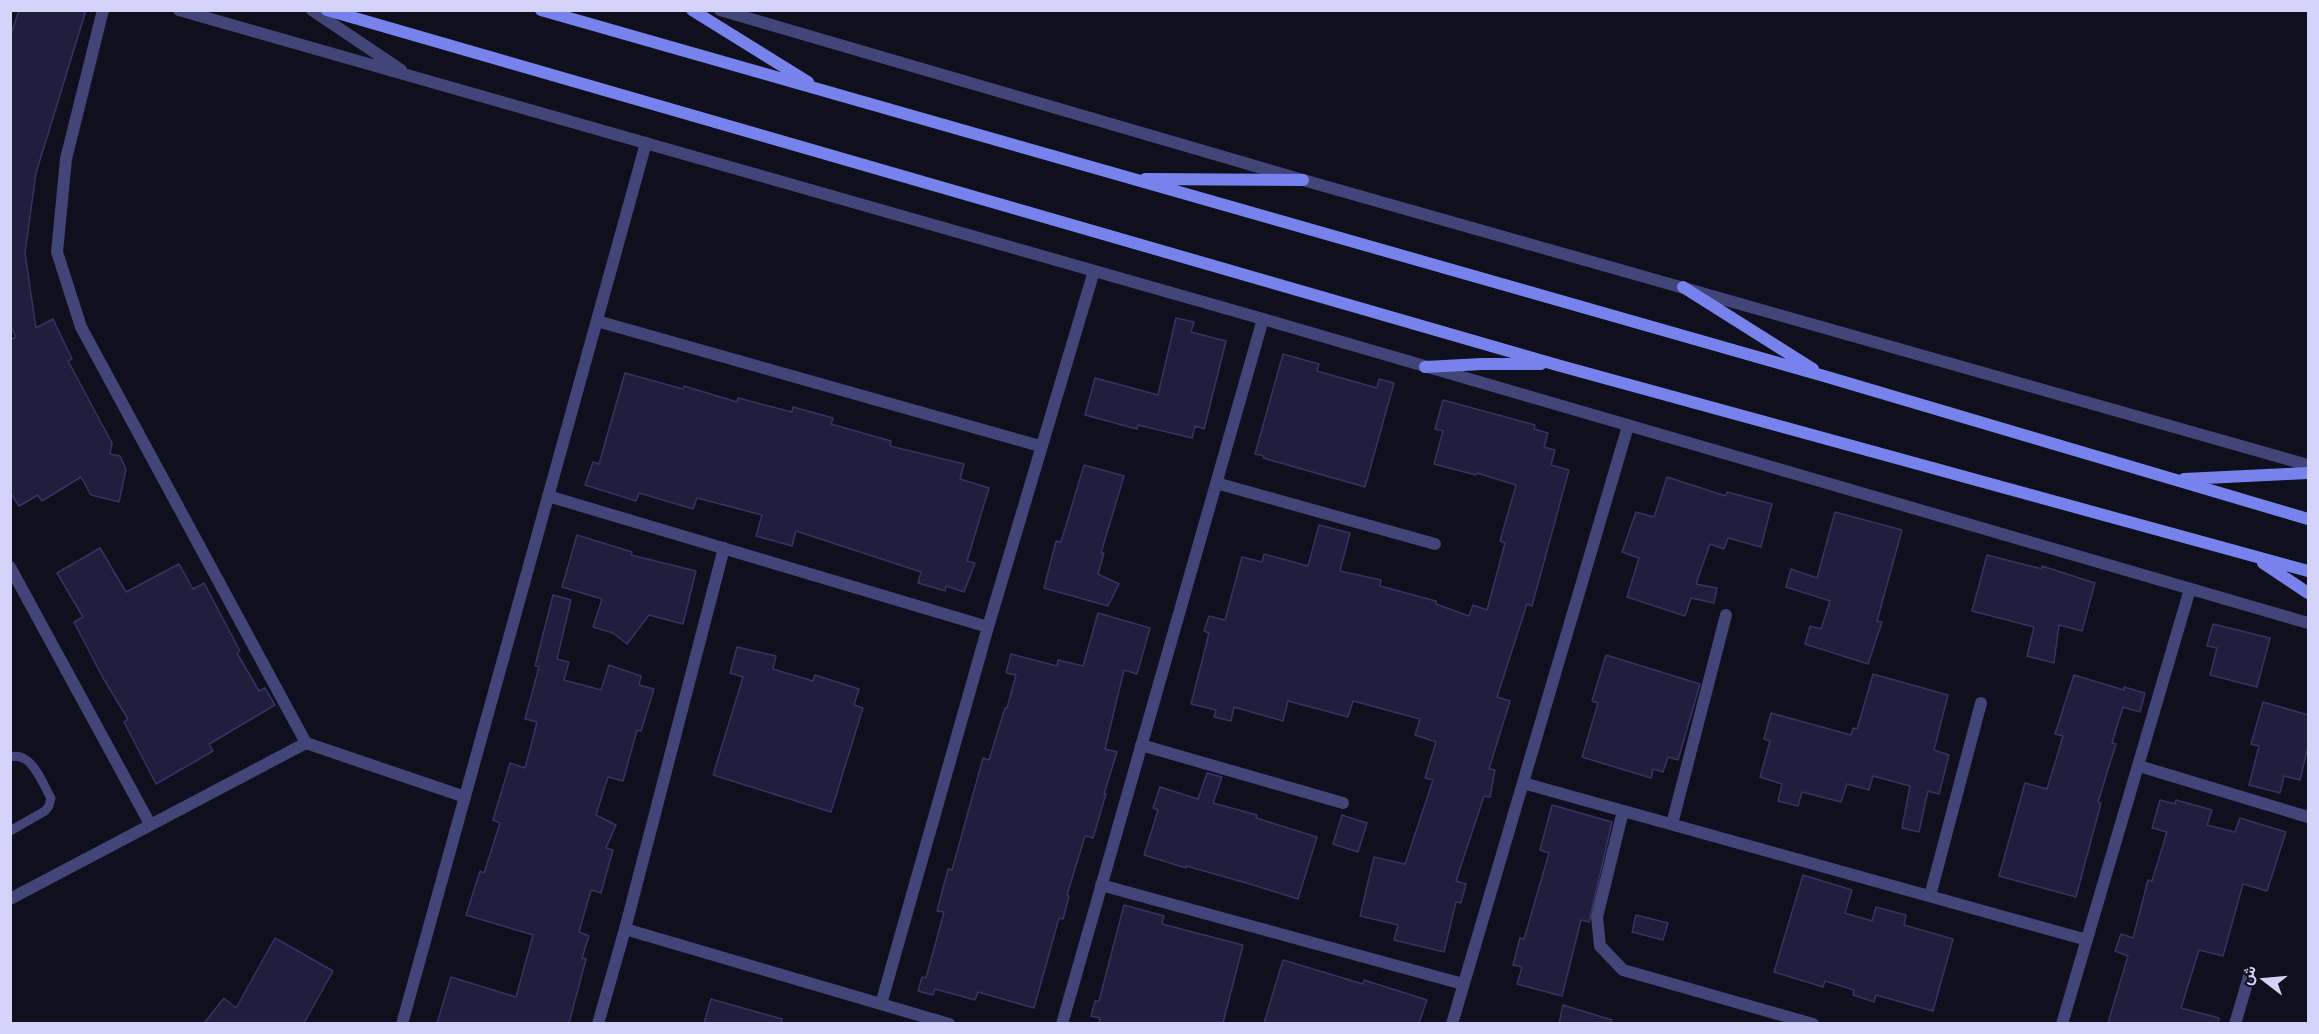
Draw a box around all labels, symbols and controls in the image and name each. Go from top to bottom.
north arrow [2235,950,2295,1010]
text: ش [2235,963,2259,987]

